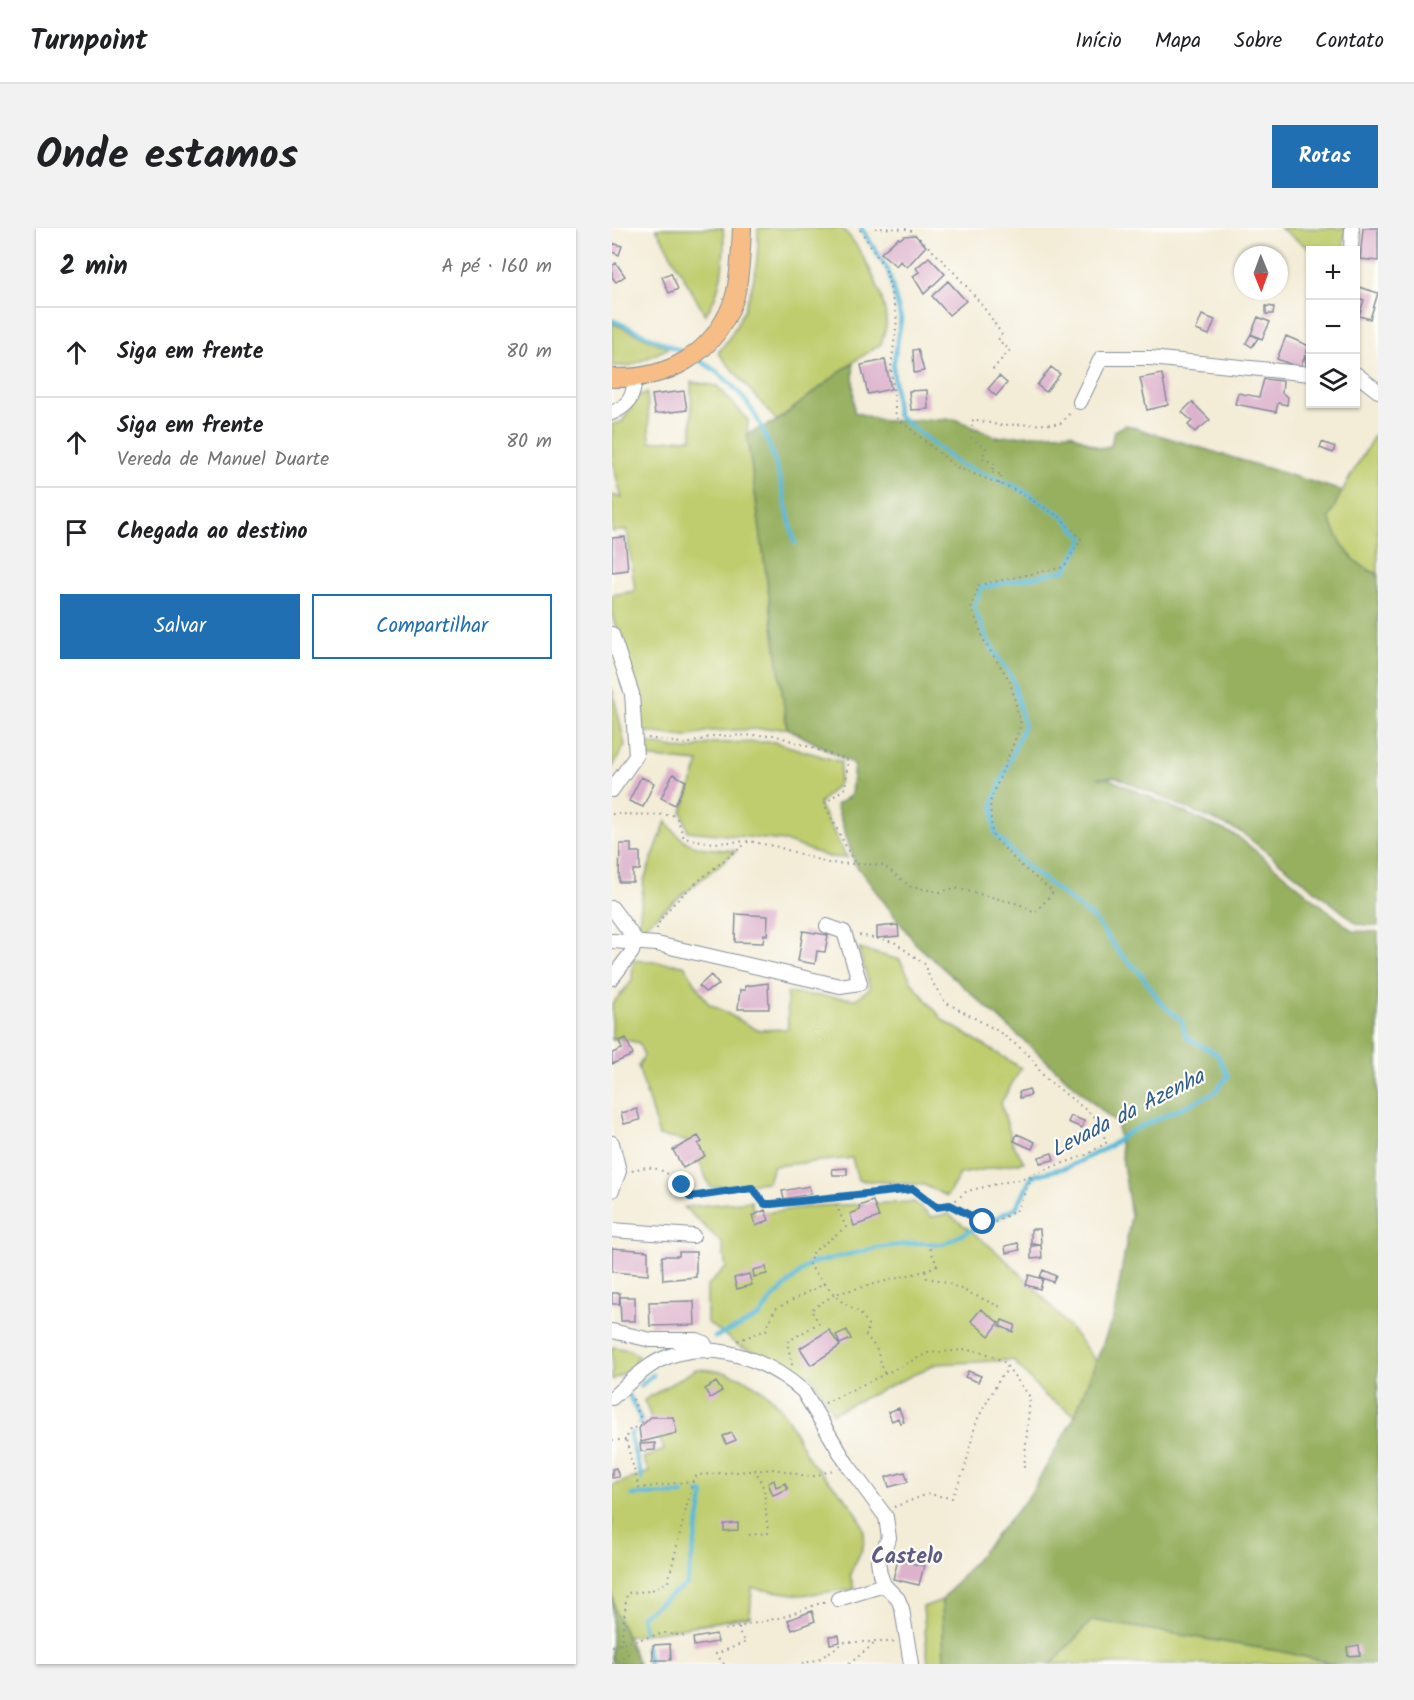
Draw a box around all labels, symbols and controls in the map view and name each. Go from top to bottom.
text: Turnpoint [30,19,148,64]
text: Início [1075,25,1122,58]
text: Mapa [1155,25,1201,58]
text: Sobre [1234,25,1282,58]
text: Contato [1315,25,1384,58]
text: Onde estamos [36,123,298,190]
button: Rotas [1272,125,1378,188]
text: 2 min [60,246,128,288]
north arrow [1234,246,1288,300]
map controls [1306,246,1360,408]
button: + [1306,246,1360,300]
text: A pé · 160 m [441,251,552,283]
button: − [1306,300,1360,354]
text: Siga em frente [117,335,263,370]
icon: ahead [60,336,93,369]
text: 80 m [506,336,552,368]
button: layers [1306,354,1360,408]
text: Siga em frente [117,409,263,444]
icon: ahead [60,426,93,459]
text: 80 m [506,426,552,458]
text: Vereda de Manuel Duarte [117,444,329,476]
text: Chegada ao destino [117,515,308,550]
icon: arrive [60,516,93,549]
button: Salvar [60,594,300,659]
button: Compartilhar [312,594,552,659]
water label: Levada da Azenha [1045,1059,1213,1168]
route end [668,1171,694,1197]
route start [969,1208,995,1234]
district label: Castelo [871,1540,943,1575]

